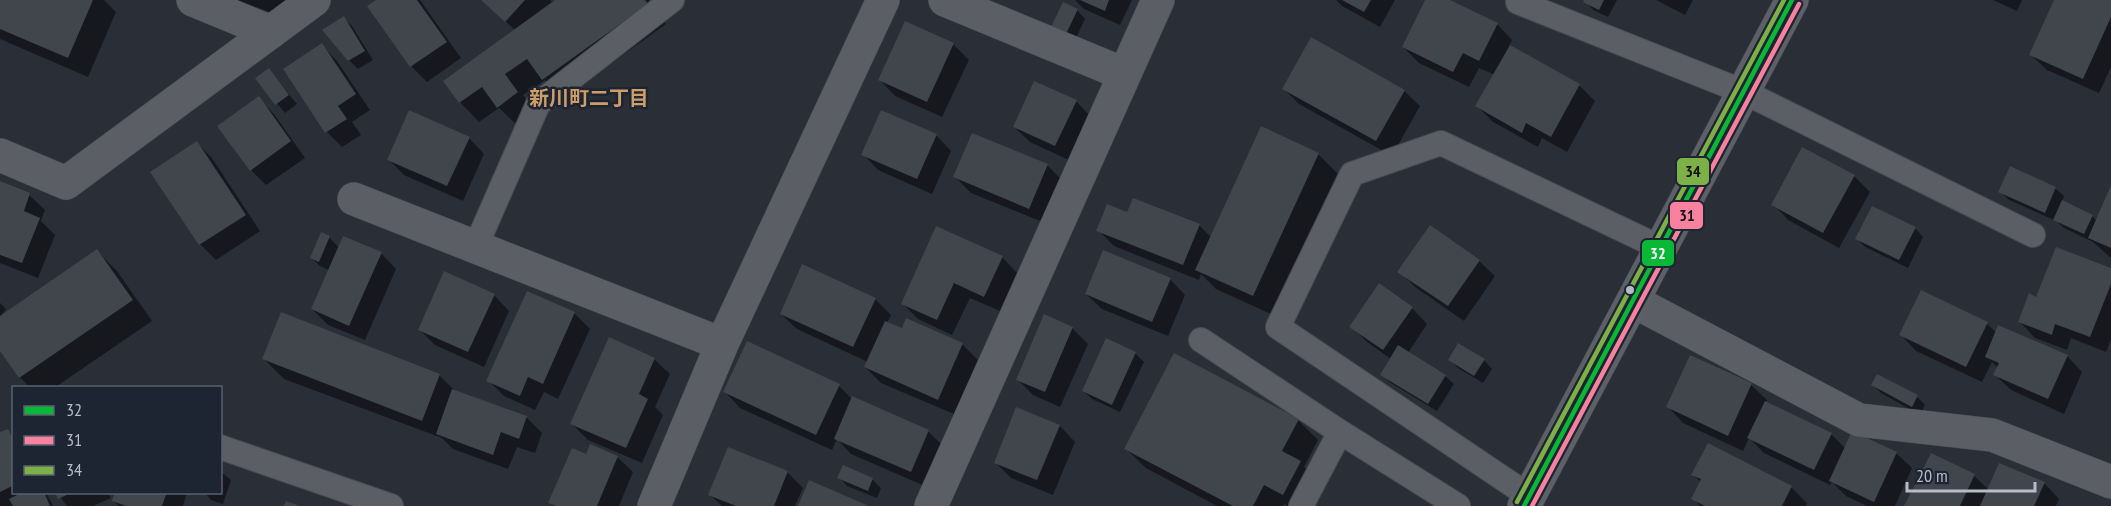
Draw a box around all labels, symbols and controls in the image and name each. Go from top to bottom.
district label: 新川町二丁目 [529,85,649,111]
line badge: 34 [1676,157,1710,186]
text: 34 [1685,161,1701,181]
line badge: 31 [1669,201,1704,230]
text: 31 [1679,205,1695,225]
line badge: 32 [1641,239,1675,267]
text: 32 [1650,243,1666,263]
unlabelled marker [1624,284,1636,296]
legend [12,386,222,494]
text: 32 [66,398,82,421]
text: 31 [66,428,82,451]
scale bar [1907,455,2034,493]
text: 34 [66,458,82,481]
text: 20 m [1916,464,1948,487]

